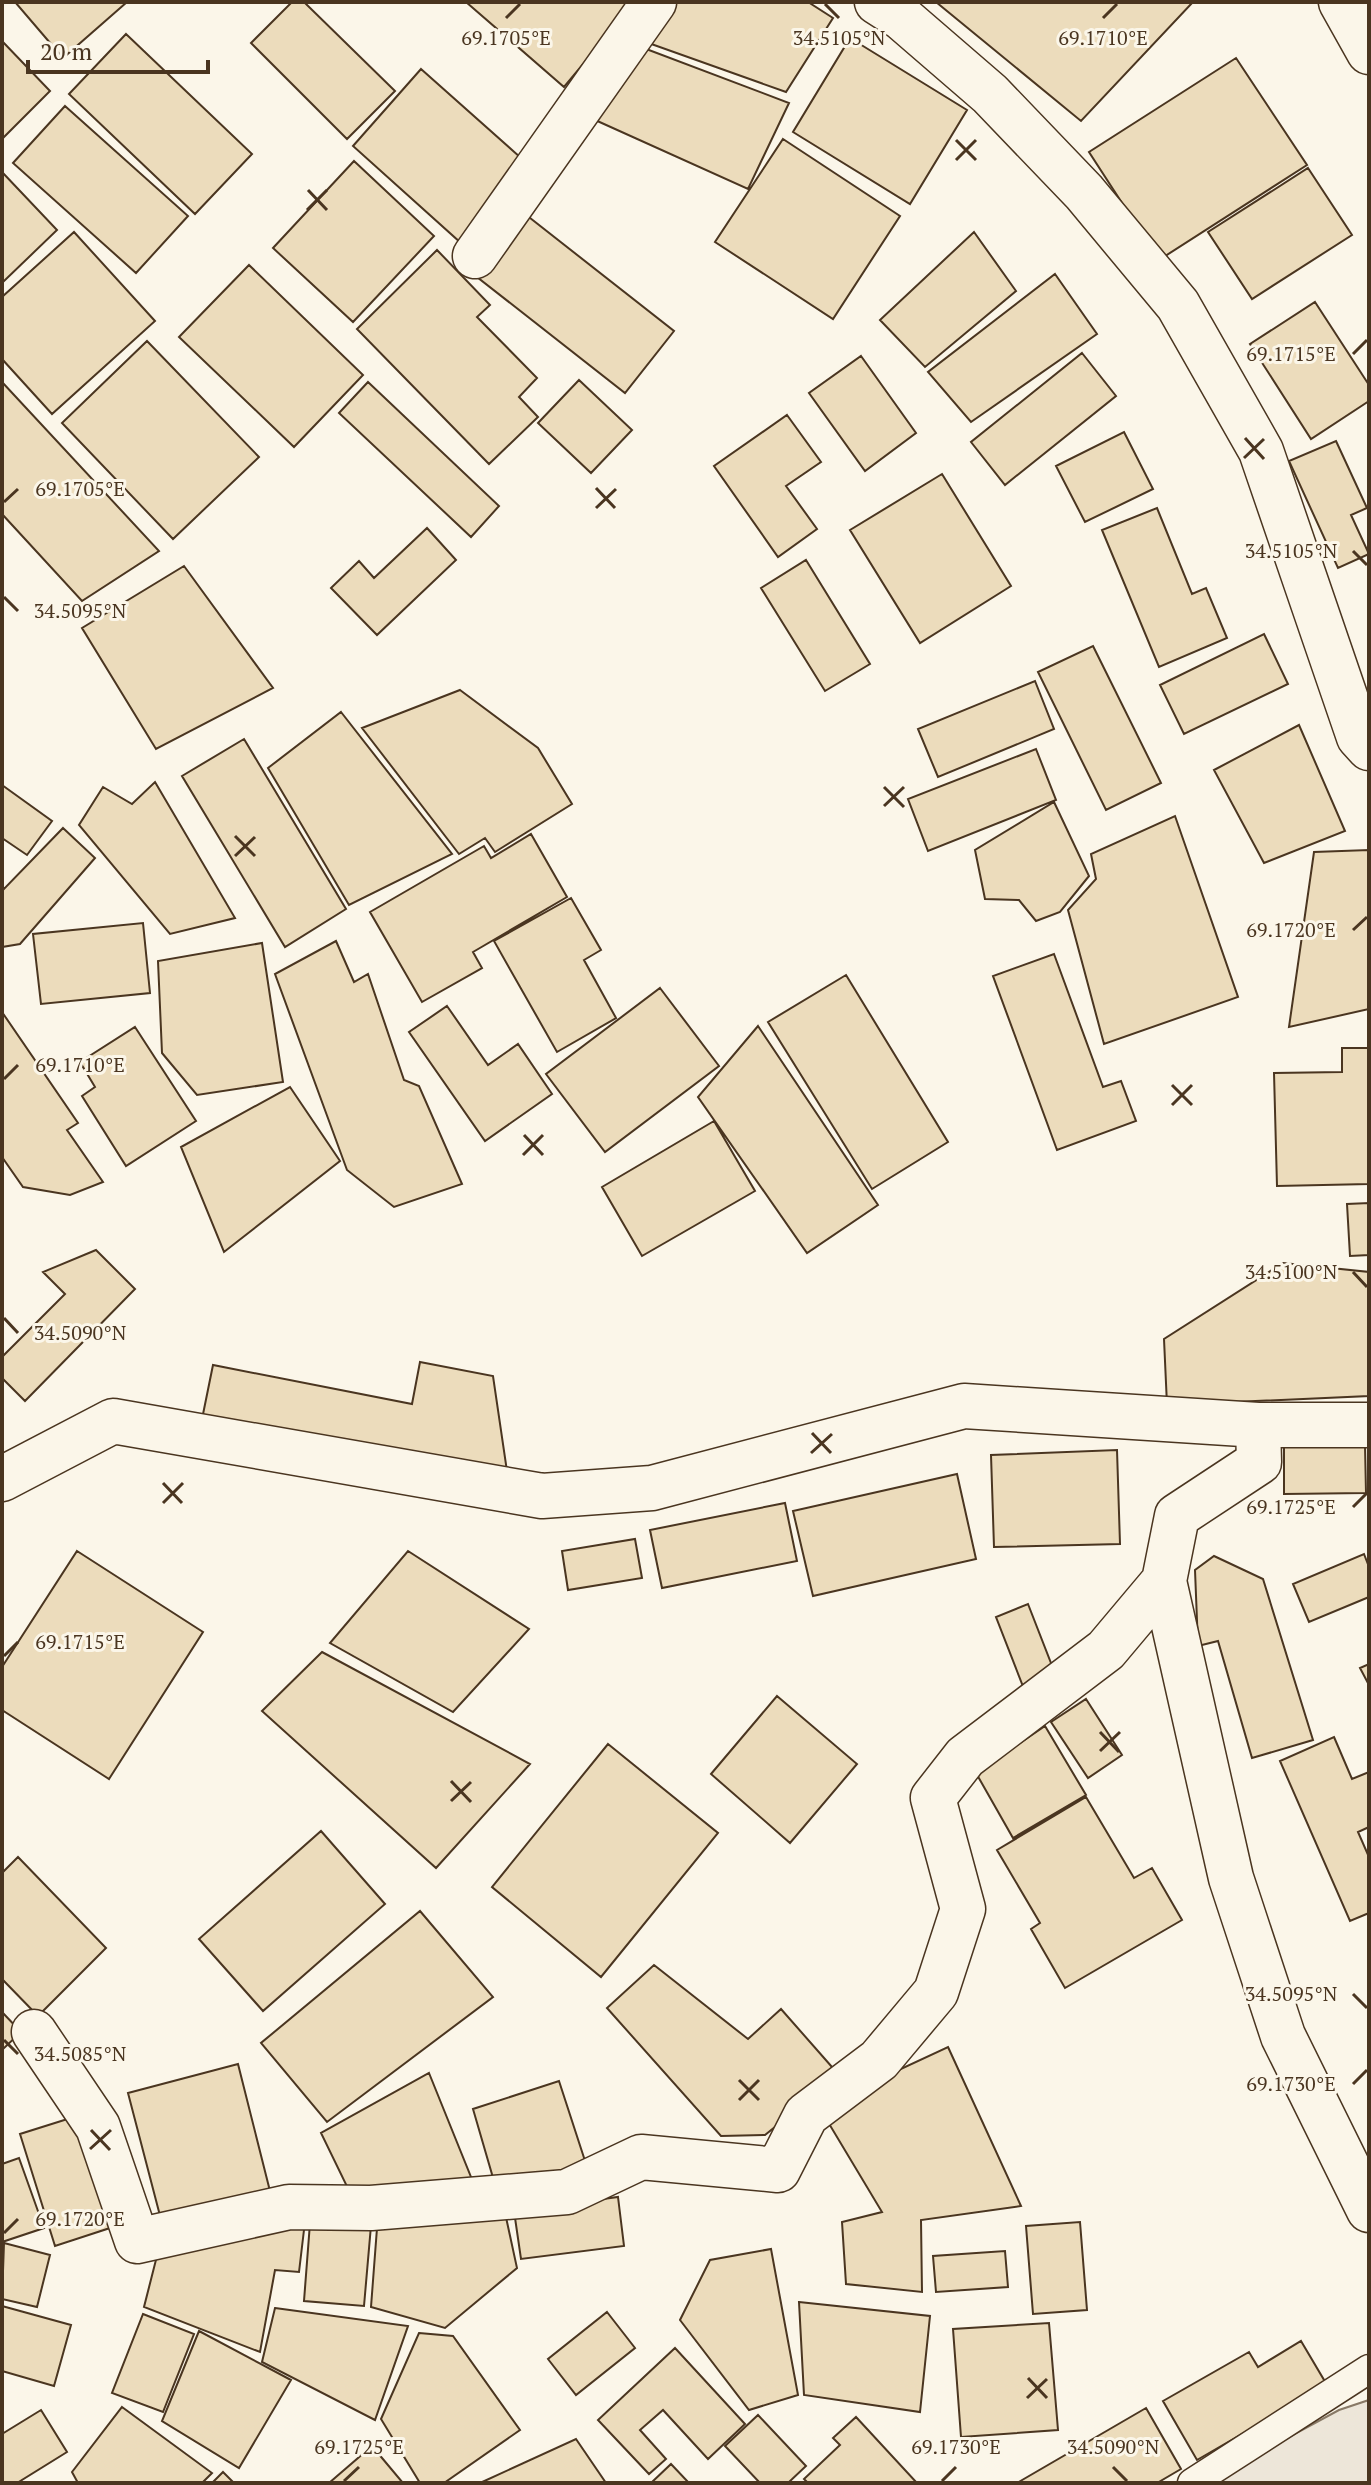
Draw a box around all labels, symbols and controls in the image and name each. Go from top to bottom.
scale bar [28,24,208,74]
text: 69.1705°E [461,24,551,51]
text: 34.5105°N [793,24,886,51]
text: 69.1710°E [1058,24,1148,51]
text: 20 m [40,35,92,67]
text: 69.1715°E [1246,340,1336,367]
text: 69.1705°E [35,475,125,502]
text: 34.5105°N [1245,537,1338,564]
text: 34.5095°N [34,597,127,624]
text: 69.1720°E [1246,916,1336,943]
text: 69.1710°E [35,1051,125,1078]
text: 34.5100°N [1245,1258,1338,1285]
text: 34.5090°N [34,1319,127,1346]
text: 69.1725°E [1246,1493,1336,1520]
text: 69.1715°E [35,1628,125,1655]
text: 34.5095°N [1245,1980,1338,2007]
text: 34.5085°N [34,2040,127,2067]
text: 69.1730°E [1246,2070,1336,2097]
text: 69.1720°E [35,2205,125,2232]
text: 69.1725°E [314,2433,404,2460]
text: 69.1730°E [911,2433,1001,2460]
text: 34.5090°N [1067,2433,1160,2460]

